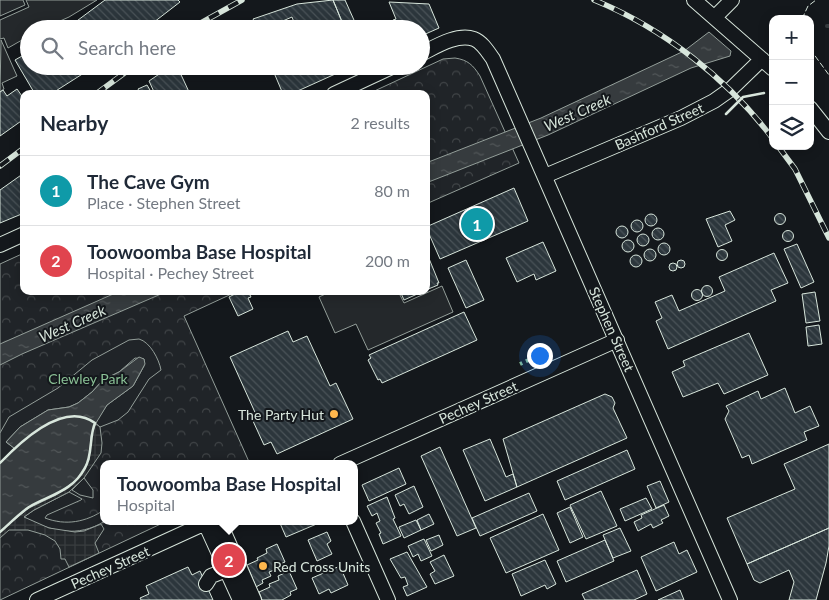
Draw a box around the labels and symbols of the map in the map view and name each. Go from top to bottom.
water label: West Creek [541,89,614,135]
street label: Bashford Street [612,99,706,153]
pin: 1 [461,205,493,243]
street label: Stephen Street [586,284,638,374]
water label: West Creek [36,300,109,346]
your location [527,343,553,369]
park label: Clewley Park [48,370,129,387]
street label: Pechey Street [436,377,520,427]
place label: The Party Hut [238,406,324,423]
marker: The Party Hut [328,408,340,420]
pin: 2 [213,541,245,579]
street label: Pechey Street [68,542,152,592]
place label: Red Cross Units [273,558,370,575]
marker: Red Cross Units [257,560,269,572]

